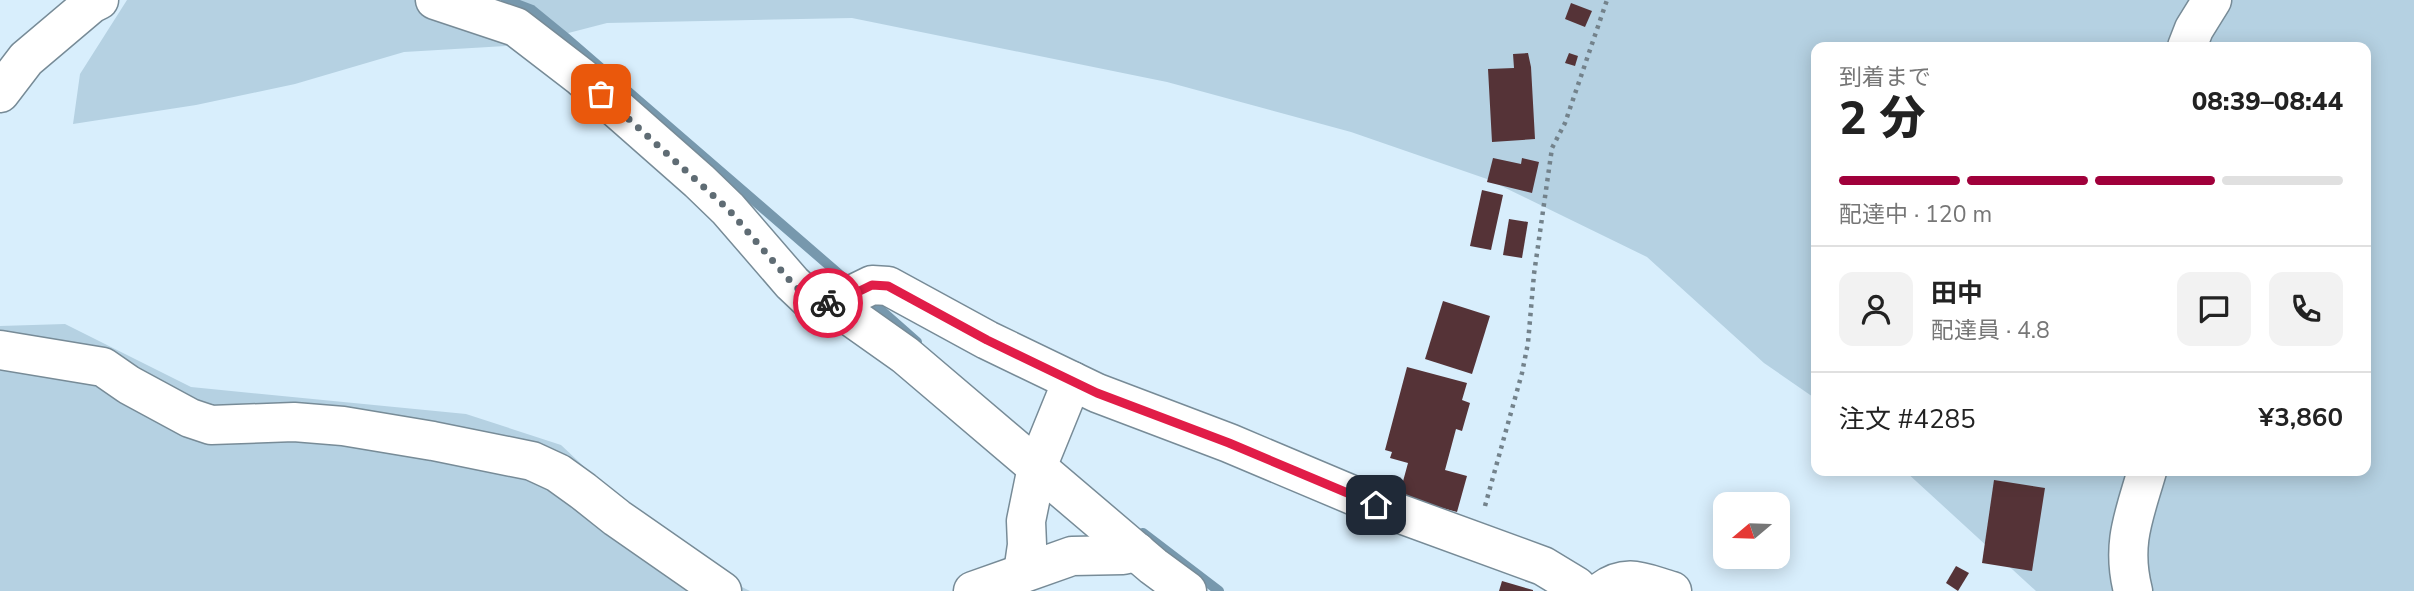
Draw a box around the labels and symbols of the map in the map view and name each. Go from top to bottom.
pin [571,64,631,124]
courier [793,268,863,338]
pin [1346,475,1406,535]
north arrow [1713,492,1790,569]

